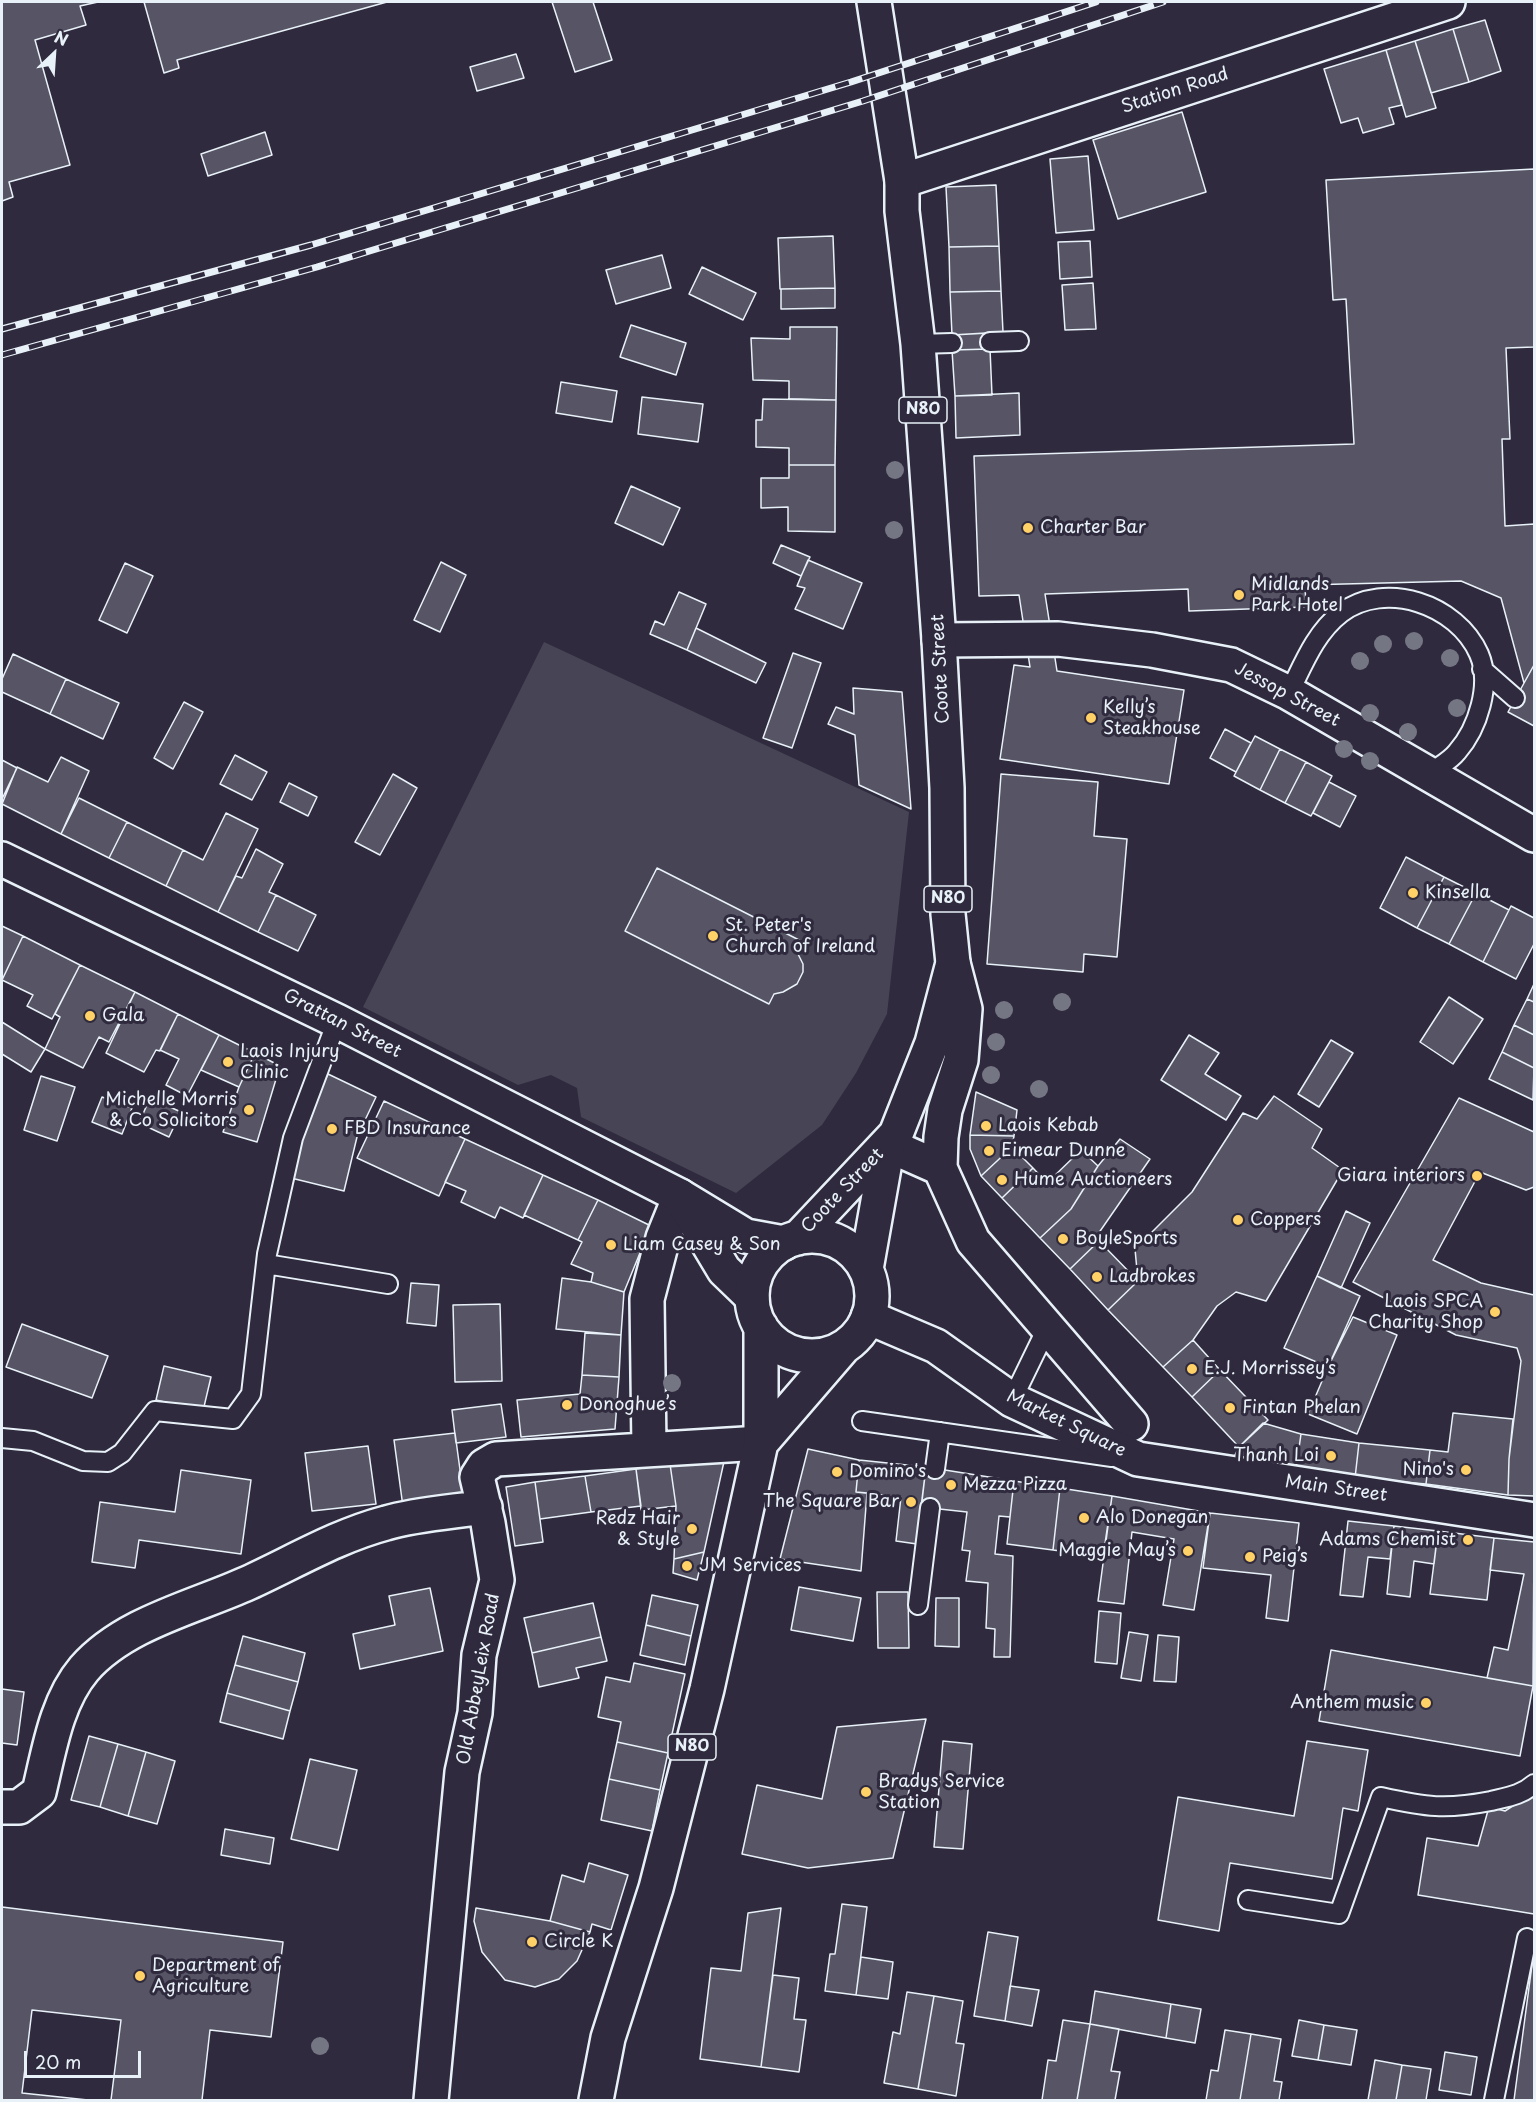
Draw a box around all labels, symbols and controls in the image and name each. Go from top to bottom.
north arrow [24,24,84,84]
text: N [51,24,72,51]
street label: Station Road [1119,63,1231,119]
road number: N80 [899,397,947,423]
place label: Charter Bar [1040,517,1146,539]
marker: Charter Bar [1021,521,1035,535]
place label: Midlands Park Hotel [1251,574,1343,616]
marker: Midlands Park Hotel [1232,588,1246,602]
street label: Coote Street [927,614,955,724]
street label: Jessop Street [1231,658,1343,732]
place label: Kelly’s Steakhouse [1103,697,1201,740]
marker: Kelly’s Steakhouse [1084,711,1098,725]
place label: Kinsella [1425,882,1490,904]
road number: N80 [924,886,972,912]
marker: Kinsella [1406,886,1420,900]
place label: St. Peter's Church of Ireland [725,915,875,958]
marker: St. Peter's Church of Ireland [706,929,720,943]
street label: Grattan Street [279,985,405,1063]
place label: Gala [102,1005,144,1027]
marker: Gala [83,1009,97,1023]
place label: Laois Injury Clinic [240,1041,340,1084]
marker: Laois Injury Clinic [221,1055,235,1069]
place label: Michelle Morris & Co Solicitors [105,1089,237,1132]
marker: Michelle Morris & Co Solicitors [242,1103,256,1117]
place label: Laois Kebab [998,1115,1099,1137]
place label: FBD Insurance [344,1118,471,1140]
marker: Laois Kebab [979,1119,993,1133]
marker: FBD Insurance [325,1122,339,1136]
place label: Eimear Dunne [1001,1140,1126,1162]
street label: Coote Street [797,1144,889,1238]
marker: Eimear Dunne [982,1144,996,1158]
place label: Giara interiors [1337,1165,1465,1187]
place label: Hume Auctioneers [1014,1169,1172,1191]
marker: Giara interiors [1470,1169,1484,1183]
marker: Hume Auctioneers [995,1173,1009,1187]
place label: Coppers [1250,1209,1321,1231]
marker: Coppers [1231,1213,1245,1227]
place label: BoyleSports [1075,1228,1178,1250]
marker: BoyleSports [1056,1232,1070,1246]
place label: Liam Casey & Son [623,1234,781,1256]
marker: Liam Casey & Son [604,1238,618,1252]
place label: Ladbrokes [1109,1266,1195,1288]
marker: Ladbrokes [1090,1270,1104,1284]
place label: Laois SPCA Charity Shop [1368,1291,1483,1334]
marker: Laois SPCA Charity Shop [1488,1305,1502,1319]
place label: E.J. Morrissey’s [1204,1358,1336,1380]
marker: E.J. Morrissey’s [1185,1362,1199,1376]
street label: Market Square [1003,1386,1129,1462]
place label: Donoghue’s [579,1394,676,1416]
place label: Fintan Phelan [1242,1397,1361,1419]
marker: Donoghue’s [560,1398,574,1412]
marker: Fintan Phelan [1223,1401,1237,1415]
place label: Thanh Loi [1233,1445,1319,1467]
marker: Thanh Loi [1324,1449,1338,1463]
place label: Nino's [1402,1459,1454,1481]
place label: Domino's [849,1461,926,1483]
marker: Nino's [1459,1463,1473,1477]
marker: Domino's [830,1465,844,1479]
street label: Main Street [1283,1471,1389,1507]
place label: Mezza Pizza [963,1474,1067,1496]
marker: Mezza Pizza [944,1478,958,1492]
place label: The Square Bar [763,1491,899,1513]
marker: The Square Bar [904,1495,918,1509]
place label: Alo Donegan [1096,1507,1208,1529]
place label: Redz Hair & Style [596,1508,680,1550]
marker: Alo Donegan [1077,1511,1091,1525]
marker: Redz Hair & Style [685,1522,699,1536]
place label: Adams Chemist [1319,1529,1456,1551]
marker: Adams Chemist [1461,1533,1475,1547]
place label: Maggie May’s [1058,1540,1176,1562]
marker: Maggie May’s [1181,1544,1195,1558]
place label: Peig’s [1262,1546,1308,1568]
marker: Peig’s [1243,1550,1257,1564]
place label: JM Services [699,1555,801,1577]
marker: JM Services [680,1559,694,1573]
street label: Old AbbeyLeix Road [453,1592,505,1766]
place label: Anthem music [1290,1692,1414,1714]
marker: Anthem music [1419,1696,1433,1710]
road number: N80 [668,1734,716,1760]
place label: Bradys Service Station [878,1771,1005,1814]
marker: Bradys Service Station [859,1785,873,1799]
place label: Circle K [544,1931,614,1953]
marker: Circle K [525,1935,539,1949]
place label: Department of Agriculture [152,1955,279,1998]
marker: Department of Agriculture [133,1969,147,1983]
scale bar [27,2039,144,2077]
text: 20 m [35,2048,81,2075]

